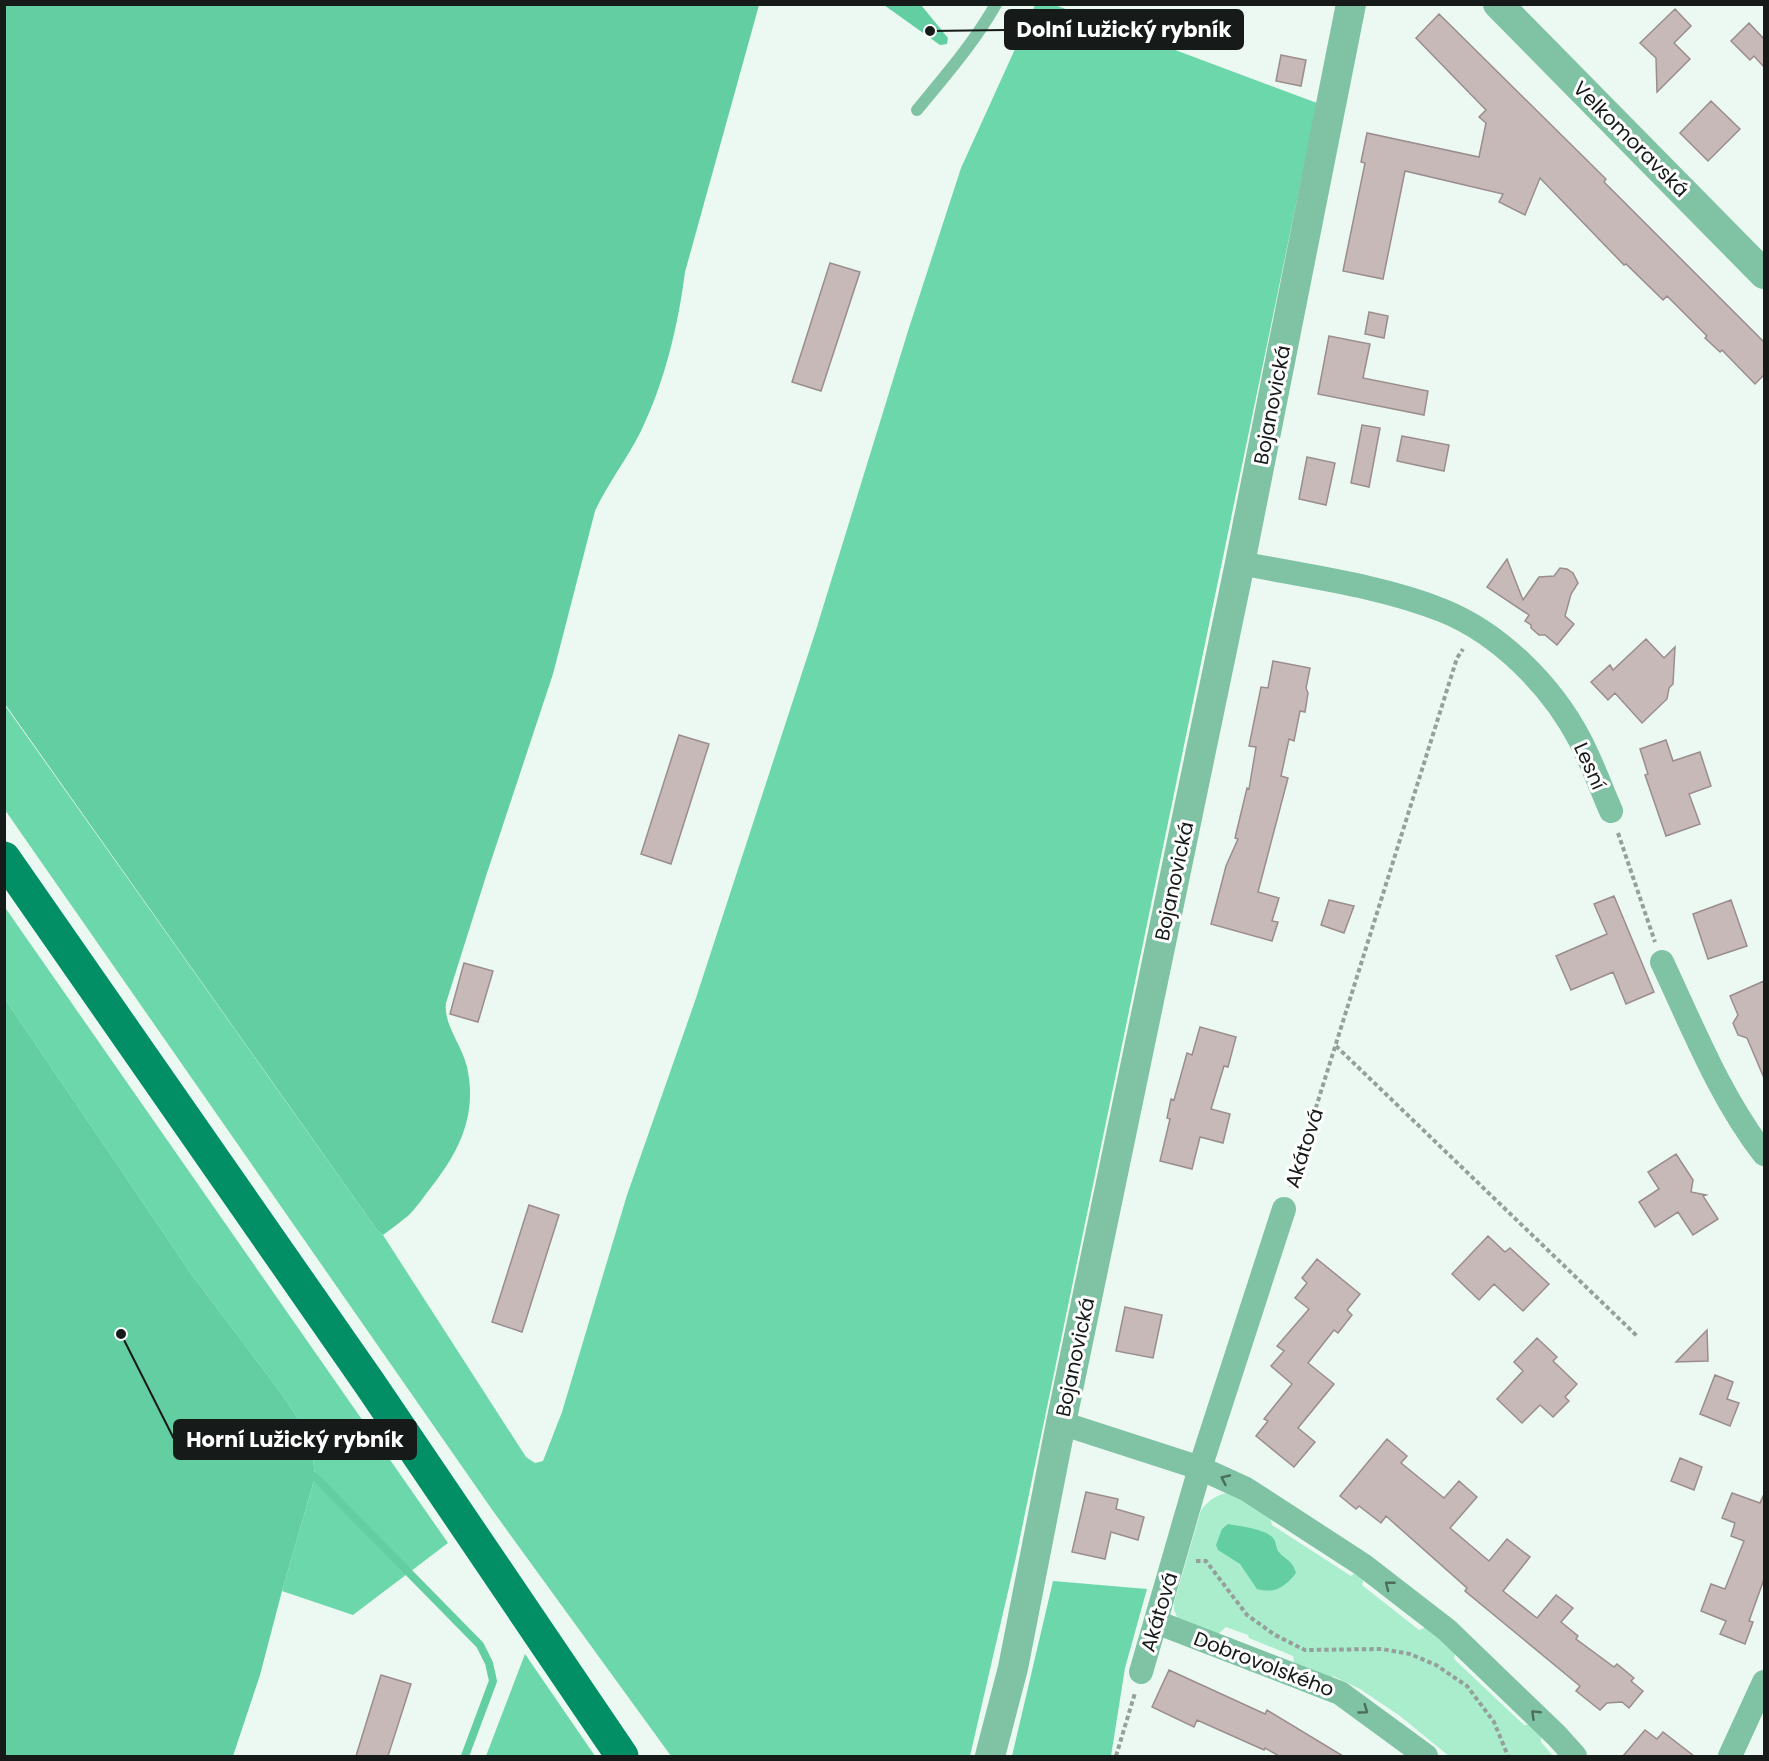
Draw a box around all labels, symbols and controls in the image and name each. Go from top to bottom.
callout: Dolní Lužický rybník [1005,10,1243,49]
text: Dolní Lužický rybník [1017,15,1231,44]
street label: Velkomoravská [1567,75,1695,203]
street label: Bojanovická [1247,343,1297,467]
street label: Lesní [1567,738,1613,794]
street label: Bojanovická [1148,819,1200,943]
street label: Akátová [1278,1105,1330,1191]
street label: Bojanovická [1049,1295,1101,1419]
callout: Horní Lužický rybník [174,1420,416,1459]
text: Horní Lužický rybník [186,1425,404,1454]
one-way arrow [1221,1475,1232,1487]
street label: Akátová [1134,1569,1184,1655]
one-way arrow [1385,1581,1396,1592]
street label: Dobrovolského [1190,1624,1338,1704]
one-way arrow [1357,1703,1368,1714]
one-way arrow [1531,1710,1541,1721]

